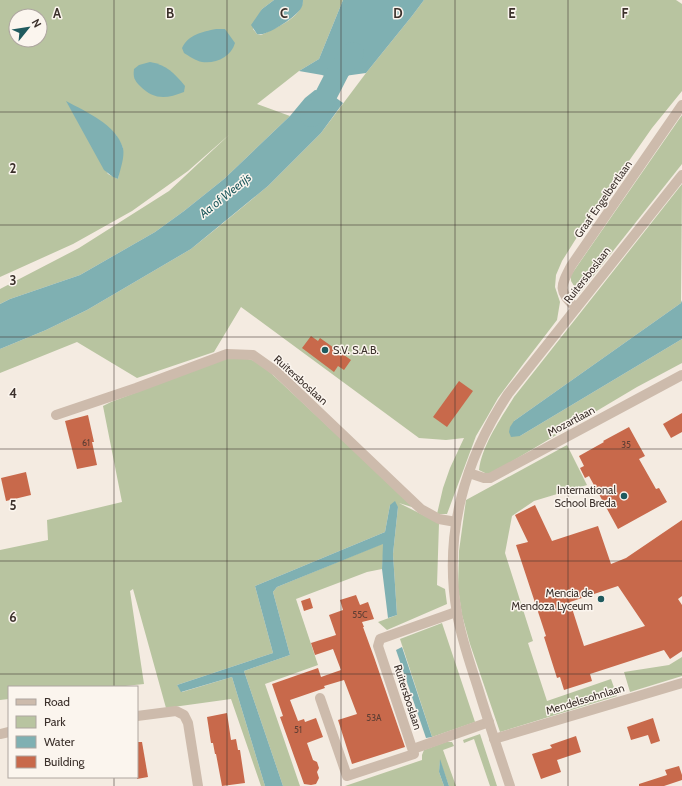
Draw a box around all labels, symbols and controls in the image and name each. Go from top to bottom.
text: A [53,5,62,21]
text: B [166,5,174,21]
text: C [280,5,288,21]
text: D [393,5,403,21]
text: E [508,5,516,21]
text: F [622,5,629,21]
north arrow [8,8,48,48]
text: N [29,16,45,30]
street label: Graaf Engelbertlaan [571,158,635,240]
text: 2 [10,160,17,176]
water label: Aa of Weerijs [195,169,254,221]
street label: Ruitersboslaan [561,244,613,306]
text: 3 [9,272,17,288]
place label: S.V. S.A.B. [333,343,379,357]
marker: S.V. S.A.B. [320,345,330,355]
street label: Ruitersboslaan [271,352,331,408]
text: 4 [9,385,17,401]
street label: Mozartlaan [545,403,597,439]
house number: 61 [82,437,90,448]
house number: 35 [621,439,631,450]
place label: International School Breda [555,483,617,510]
marker: International School Breda [619,491,629,501]
text: 5 [10,497,17,513]
place label: Mencia de Mendoza Lyceum [511,586,593,613]
marker: Mencia de Mendoza Lyceum [596,594,606,604]
text: 6 [9,609,17,625]
house number: 55C [352,609,368,620]
street label: Ruitersboslaan [391,663,425,731]
street label: Mendelssohnlaan [544,680,626,718]
legend [8,686,138,778]
text: Road [44,694,70,709]
house number: 53A [366,712,382,723]
text: Park [44,714,66,729]
house number: 51 [294,724,302,735]
text: Water [44,734,75,749]
text: Building [44,754,86,769]

